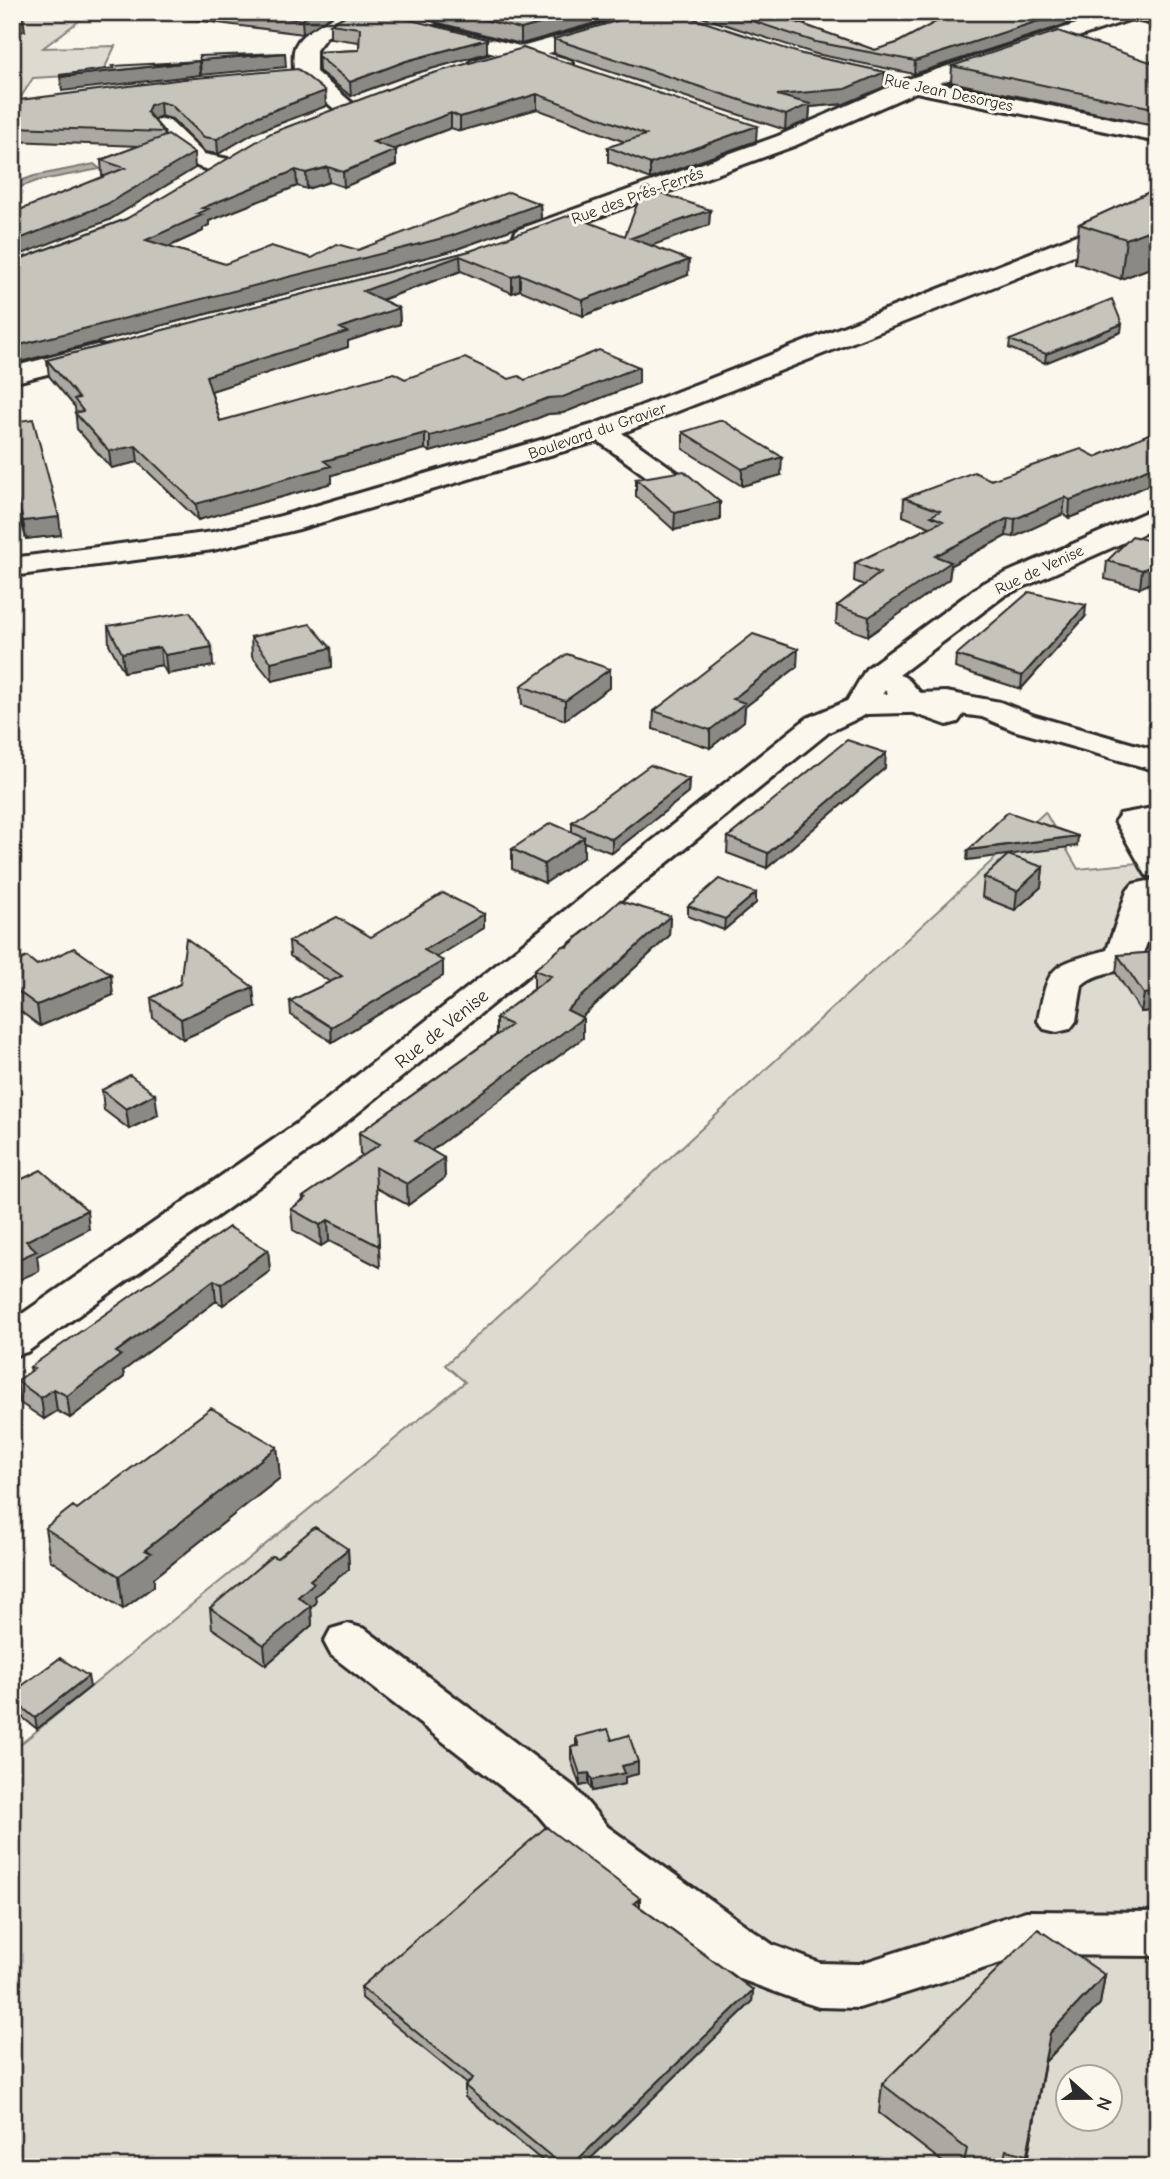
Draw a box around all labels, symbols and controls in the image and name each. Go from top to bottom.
street label: Rue Jean Desorges [883,71,1015,115]
street label: Rue des Prés-Ferrés [569,164,706,228]
street label: Boulevard du Gravier [526,399,669,463]
street label: Rue de Venise [992,542,1087,598]
street label: Rue de Venise [391,984,493,1073]
north arrow [1054,2064,1124,2134]
text: N [1091,2094,1116,2113]

